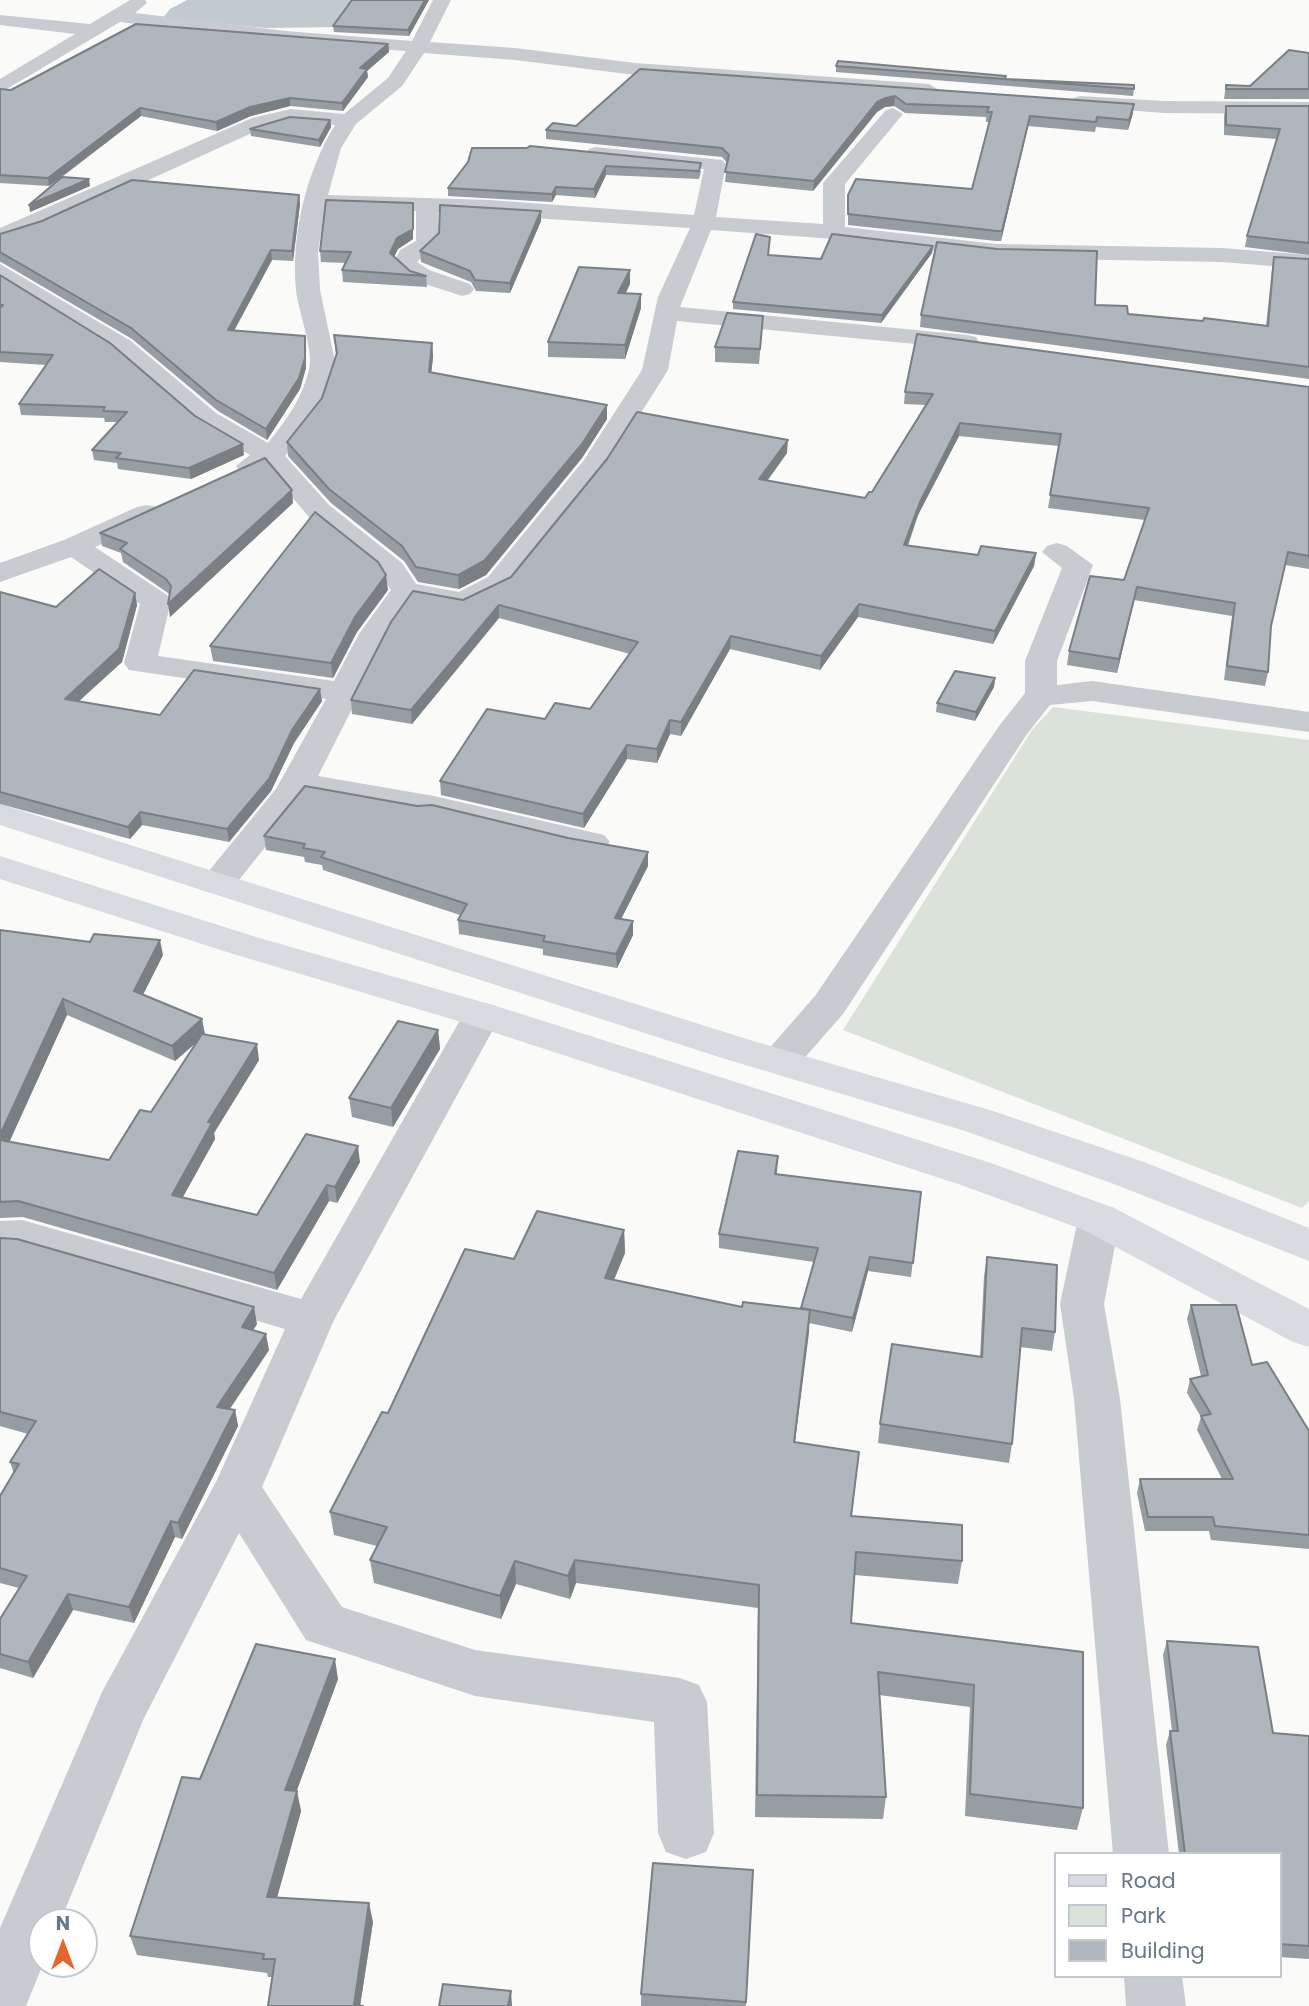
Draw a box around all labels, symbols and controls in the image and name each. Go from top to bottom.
legend [1054,1852,1281,1978]
text: Road [1121,1866,1176,1895]
text: Park [1121,1901,1166,1930]
north arrow [28,1908,98,1978]
text: N [56,1910,70,1937]
text: Building [1121,1936,1205,1965]

